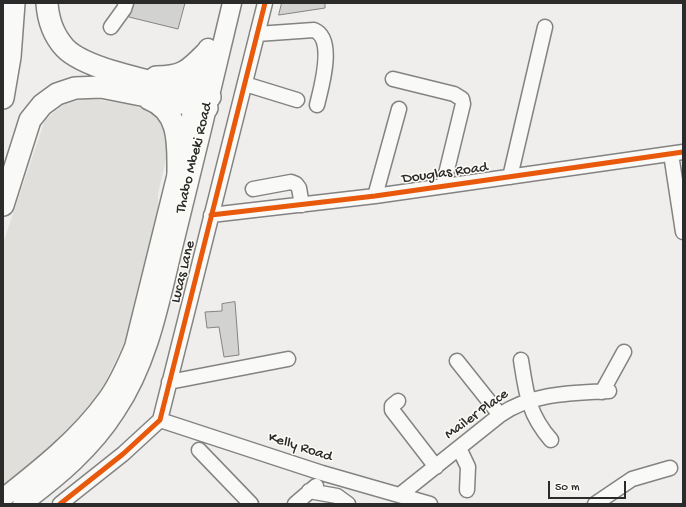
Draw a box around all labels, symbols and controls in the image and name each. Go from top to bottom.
street label: Thabo Mbeki Road [173,101,217,215]
street label: Douglas Road [401,159,489,189]
street label: Lucas Lane [168,239,200,305]
street label: Mailer Place [442,386,512,444]
street label: Kelly Road [266,429,334,467]
scale bar [550,473,628,499]
text: 50 m [555,481,580,495]

